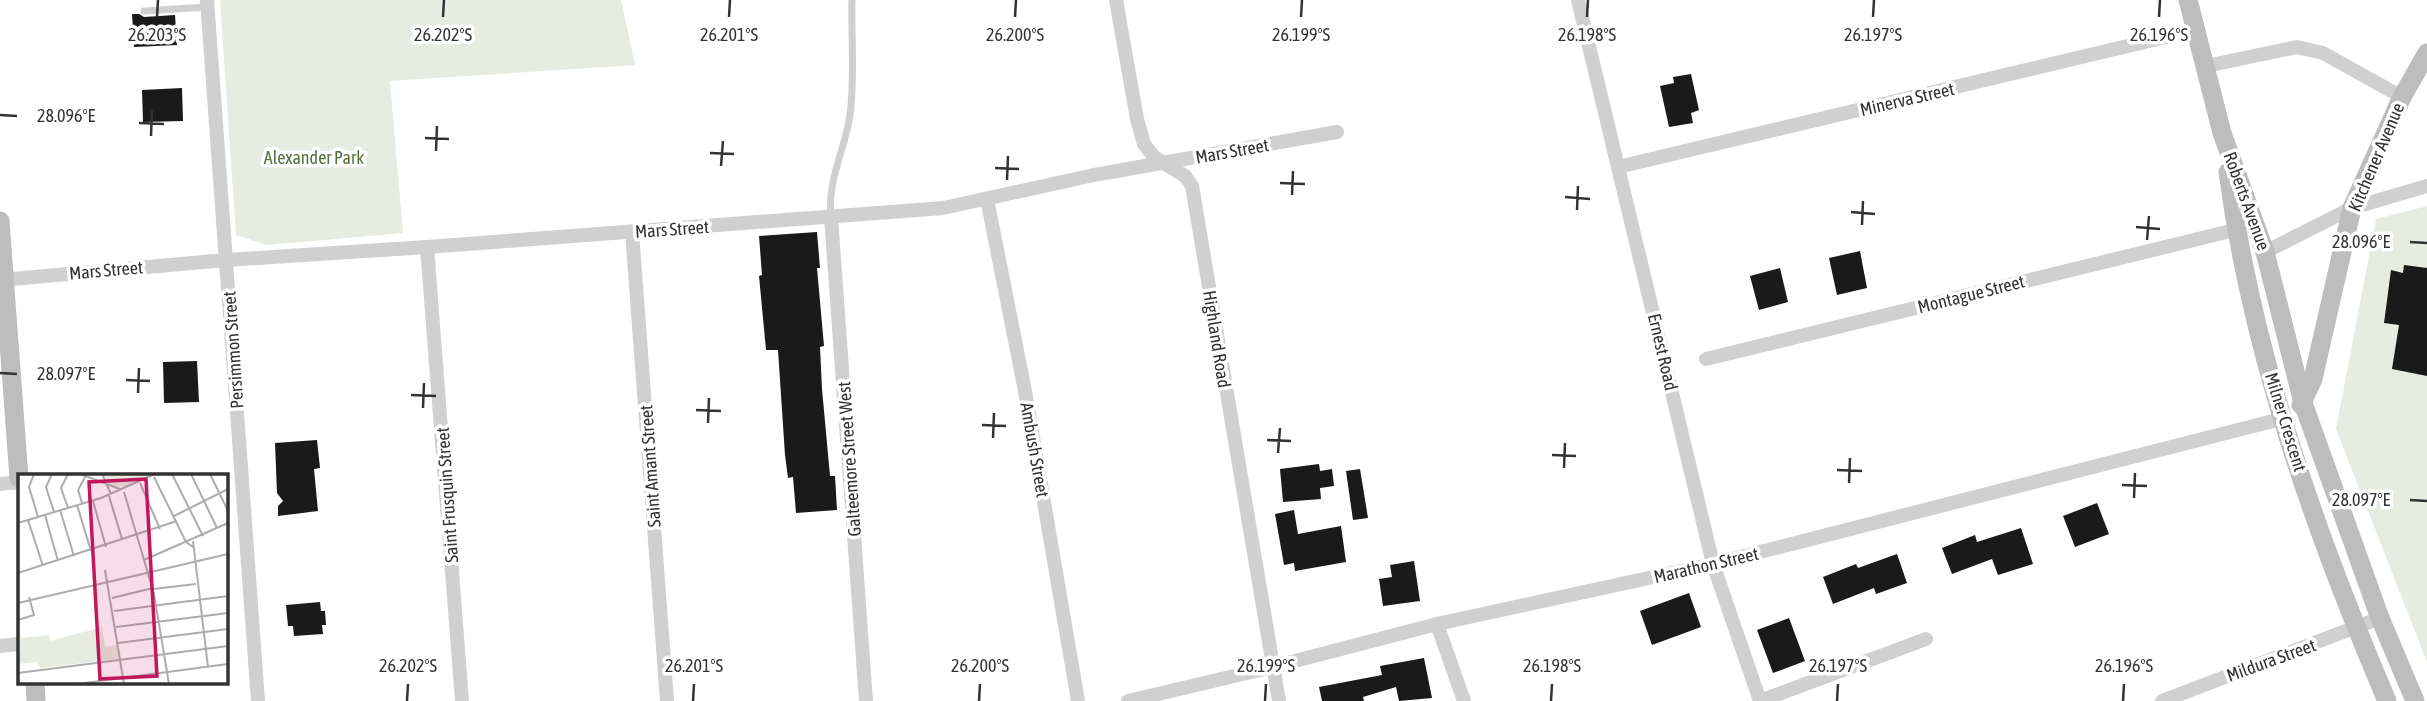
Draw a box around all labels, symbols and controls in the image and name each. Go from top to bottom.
text: 26.203°S [128,24,186,45]
text: 26.202°S [414,24,472,45]
text: 26.201°S [700,24,758,45]
text: 26.200°S [986,24,1044,45]
text: 26.199°S [1272,24,1330,45]
text: 26.198°S [1558,24,1616,45]
text: 26.197°S [1844,24,1902,45]
text: 26.196°S [2130,24,2188,45]
street label: Minerva Street [1858,78,1956,120]
street label: Kitchener Avenue [2344,99,2408,215]
text: 28.096°E [37,105,95,126]
street label: Mars Street [1194,134,1270,168]
park label: Alexander Park [264,147,364,168]
street label: Roberts Avenue [2219,149,2275,253]
street label: Mars Street [634,216,710,242]
text: 28.096°E [2332,231,2390,252]
street label: Mars Street [68,256,144,284]
street label: Montague Street [1915,271,2027,317]
street label: Highland Road [1199,289,1235,389]
street label: Persimmon Street [218,291,248,409]
street label: Ernest Road [1644,312,1682,392]
text: 28.097°E [37,363,95,384]
street label: Milner Crescent [2261,370,2311,474]
street label: Galteemore Street West [833,381,865,537]
street label: Ambush Street [1016,401,1054,499]
street label: Saint Amant Street [635,404,665,528]
street label: Saint Frusquin Street [432,427,462,563]
inset map [18,474,228,684]
text: 28.097°E [2332,489,2390,510]
street label: Marathon Street [1652,543,1760,587]
street label: Mildura Street [2224,634,2318,686]
text: 26.202°S [379,655,437,676]
text: 26.201°S [665,655,723,676]
text: 26.200°S [951,655,1009,676]
text: 26.199°S [1237,655,1295,676]
text: 26.198°S [1523,655,1581,676]
text: 26.197°S [1809,655,1867,676]
text: 26.196°S [2095,655,2153,676]

